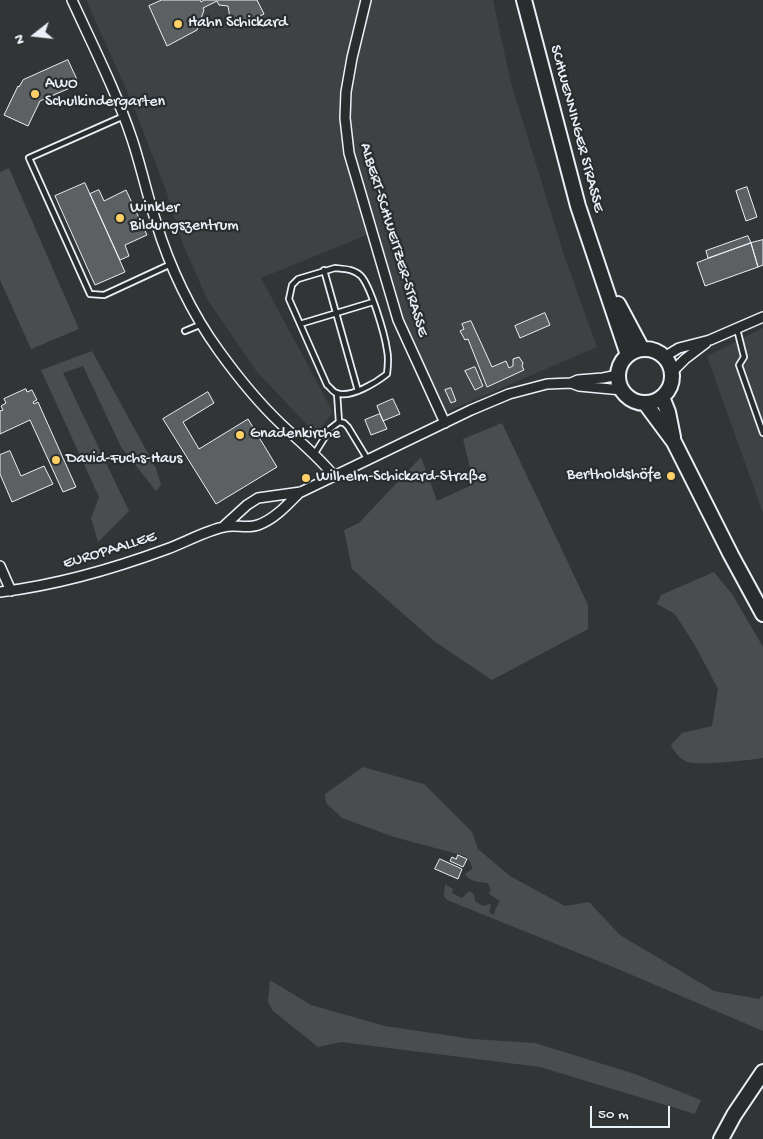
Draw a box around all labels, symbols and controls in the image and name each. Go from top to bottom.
north arrow [10,10,60,60]
place label: Hahn Schickard [188,14,287,34]
marker: Hahn Schickard [172,18,184,30]
text: N [11,33,30,46]
street label: SCHWENNINGER STRASSE [544,43,608,215]
place label: AWO Schulkindergarten [45,75,165,113]
marker: AWO Schulkindergarten [29,88,41,100]
street label: ALBERT-SCHWEITZER-STRASSE [354,141,432,339]
place label: Winkler Bildungszentrum [130,199,239,237]
marker: Winkler Bildungszentrum [114,212,126,224]
place label: Gnadenkirche [250,425,340,445]
marker: Gnadenkirche [234,429,246,441]
place label: David-Fuchs-Haus [66,450,182,470]
marker: David-Fuchs-Haus [50,454,62,466]
place label: Bertholdshöfe [567,466,661,486]
place label: Wilhelm-Schickard-Straße [316,468,486,488]
marker: Bertholdshöfe [665,470,677,482]
marker: Wilhelm-Schickard-Straße [300,472,312,484]
street label: EUROPAALLEE [61,528,159,574]
scale bar [593,1096,673,1128]
text: 50 m [598,1106,629,1124]

